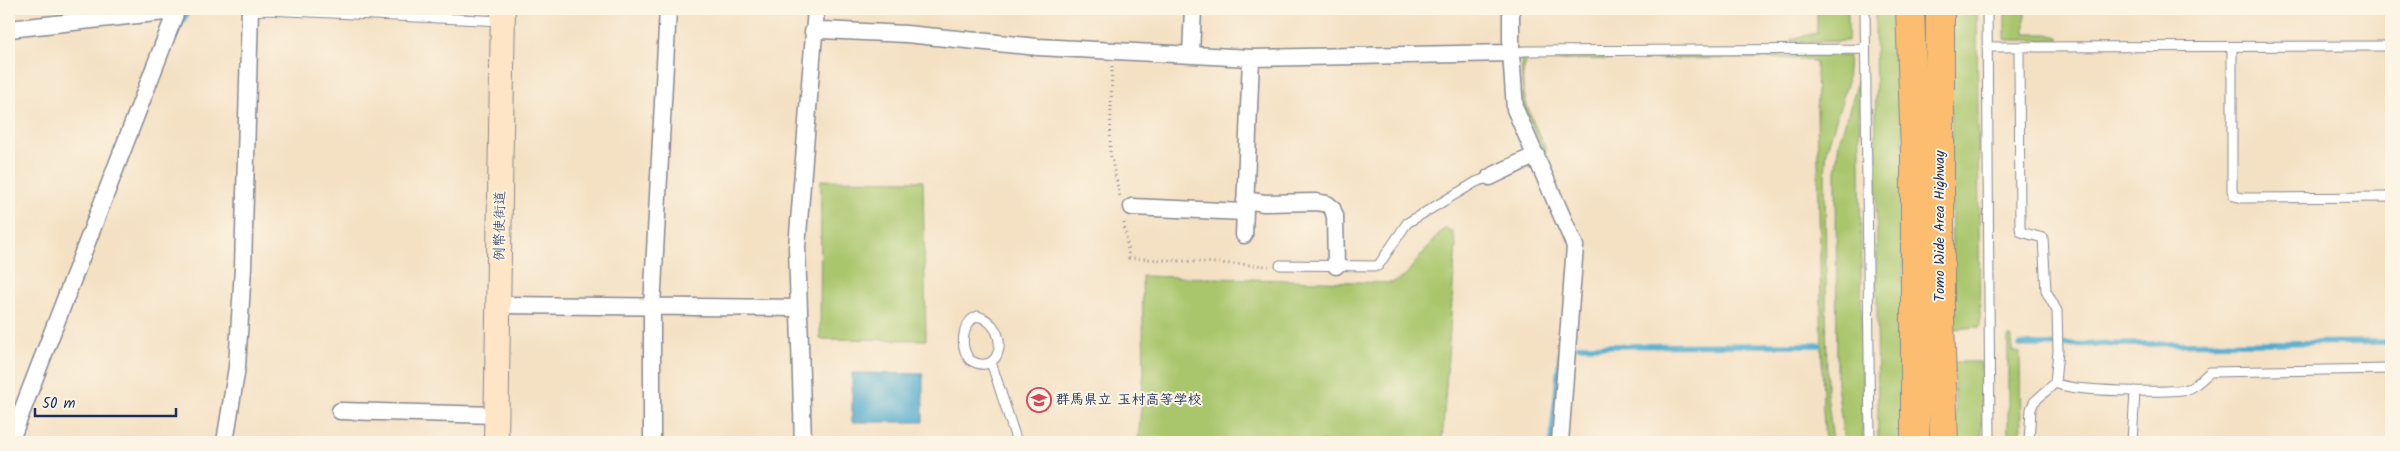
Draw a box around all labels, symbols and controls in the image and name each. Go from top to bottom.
street label: Tomo Wide Area Highway [1929,150,1951,302]
street label: 例幣使街道 [488,191,512,261]
scale bar [35,386,176,418]
school or university icon: 群馬県立 玉村高等学校 [1026,387,1052,413]
place label: 群馬県立 玉村高等学校 [1056,389,1201,411]
text: 50 m [42,392,76,416]

